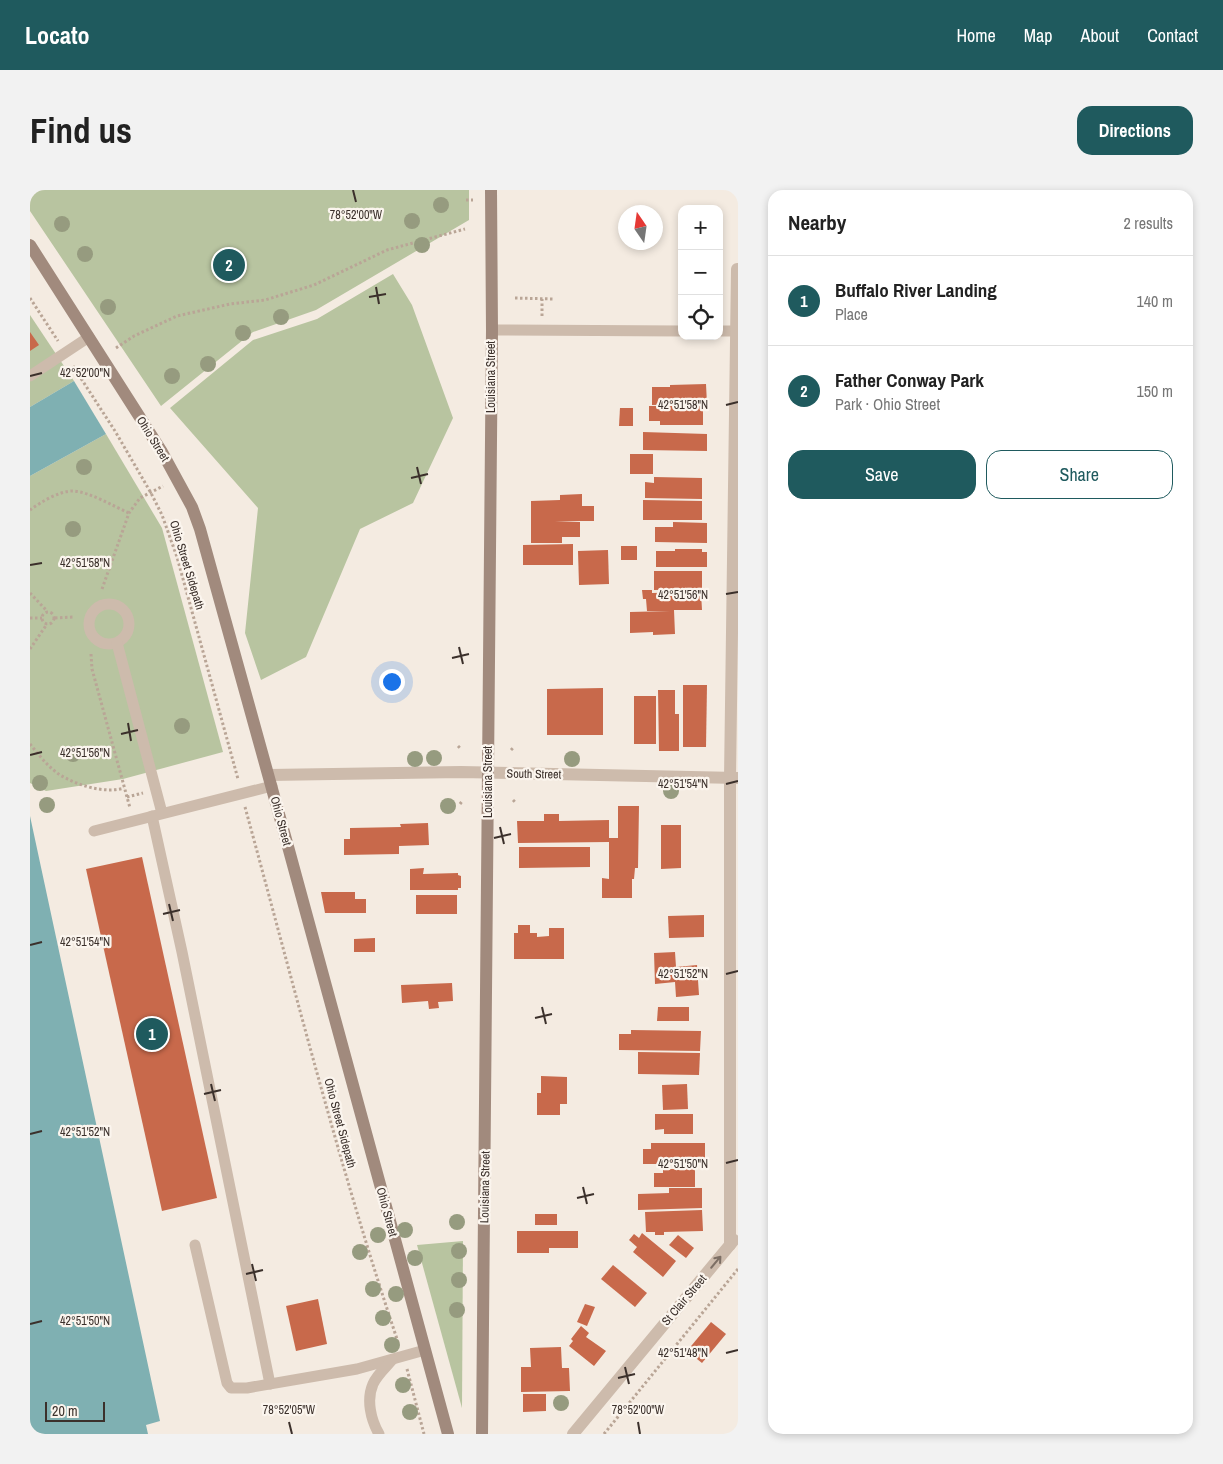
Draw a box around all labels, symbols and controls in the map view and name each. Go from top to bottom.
text: Locato [25,19,90,51]
text: Home [956,23,996,48]
text: Map [1024,23,1053,48]
text: About [1081,23,1119,48]
text: Contact [1147,23,1198,48]
button: Directions [1077,106,1193,155]
text: Find us [30,107,132,154]
north arrow [618,205,663,250]
map controls [678,205,723,340]
button: + [678,205,723,250]
text: 78°52'00"W [330,207,383,223]
text: Nearby [788,208,846,237]
text: 2 results [1123,212,1173,234]
pin: 2 [213,246,245,284]
button: − [678,250,723,295]
text: Buffalo River Landing [835,277,997,303]
text: 1 [800,290,808,312]
text: 140 m [1137,290,1173,312]
button: locate [678,295,723,340]
text: Place [835,303,868,325]
street label: Louisiana Street [483,341,499,413]
text: 42°52'00"N [60,365,110,381]
text: Father Conway Park [835,367,984,393]
text: 2 [800,380,808,402]
text: 150 m [1137,380,1173,402]
text: Park · Ohio Street [835,393,940,415]
text: 42°51'58"N [658,397,708,413]
street label: Ohio Street [133,413,173,465]
button: Save [788,450,976,499]
button: Share [986,450,1173,499]
street label: Ohio Street Sidepath [166,518,208,612]
text: 42°51'58"N [60,555,110,571]
text: 42°51'56"N [658,587,708,603]
your location [379,669,405,695]
text: 42°51'56"N [60,745,110,761]
street label: Louisiana Street [480,746,496,818]
street label: South Street [507,766,562,782]
text: 42°51'54"N [658,776,708,792]
street label: Ohio Street [267,795,295,848]
text: 42°51'54"N [60,934,110,950]
text: 42°51'52"N [658,966,708,982]
pin: 1 [136,1015,168,1053]
street label: Ohio Street Sidepath [320,1076,360,1170]
text: 42°51'52"N [60,1124,110,1140]
street label: Louisiana Street [476,1150,494,1223]
text: 42°51'50"N [658,1156,708,1172]
street label: Ohio Street [373,1186,401,1239]
one-way arrow [711,1256,722,1269]
street label: St Clair Street [658,1271,710,1329]
text: 42°51'50"N [60,1313,110,1329]
text: 42°51'48"N [658,1345,708,1361]
scale bar [45,1399,105,1422]
text: 20 m [52,1402,78,1420]
text: 78°52'05"W [263,1402,316,1418]
text: 78°52'00"W [612,1402,665,1418]

